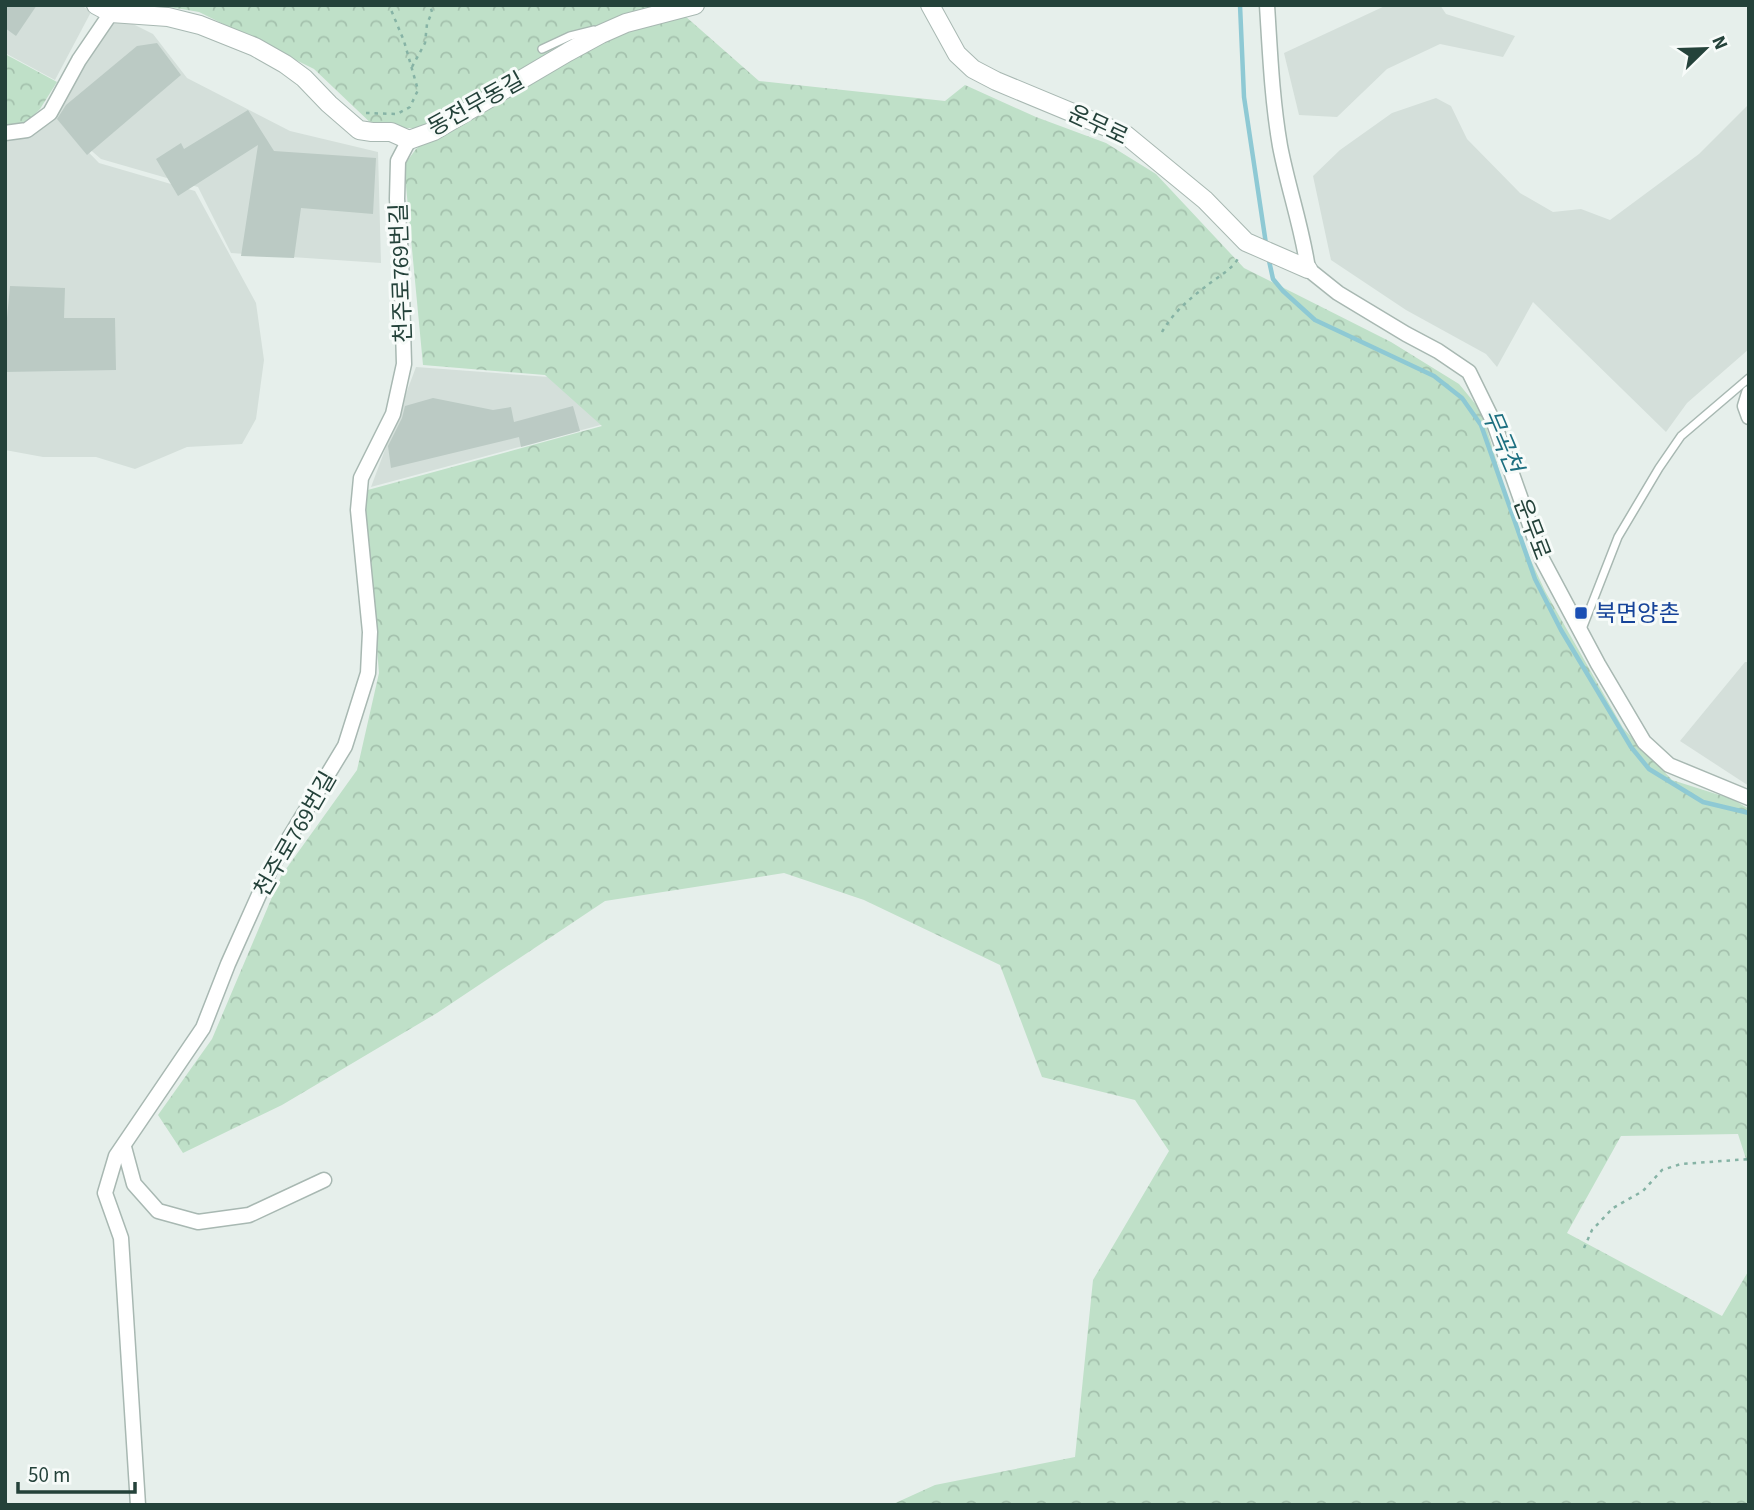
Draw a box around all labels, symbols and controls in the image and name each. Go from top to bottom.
north arrow [1670,14,1740,84]
text: N [1704,32,1734,54]
street label: 동전무동길 [422,64,530,144]
street label: 운무로 [1062,97,1134,153]
street label: 천주로769번길 [382,202,420,344]
water label: 무곡천 [1473,404,1532,481]
street label: 운무로 [1505,493,1559,565]
place label: 북면양촌 [1595,597,1680,630]
marker: 북면양촌 [1573,605,1589,621]
street label: 천주로769번길 [246,765,344,903]
scale bar [18,1450,135,1494]
text: 50 m [28,1460,70,1490]

